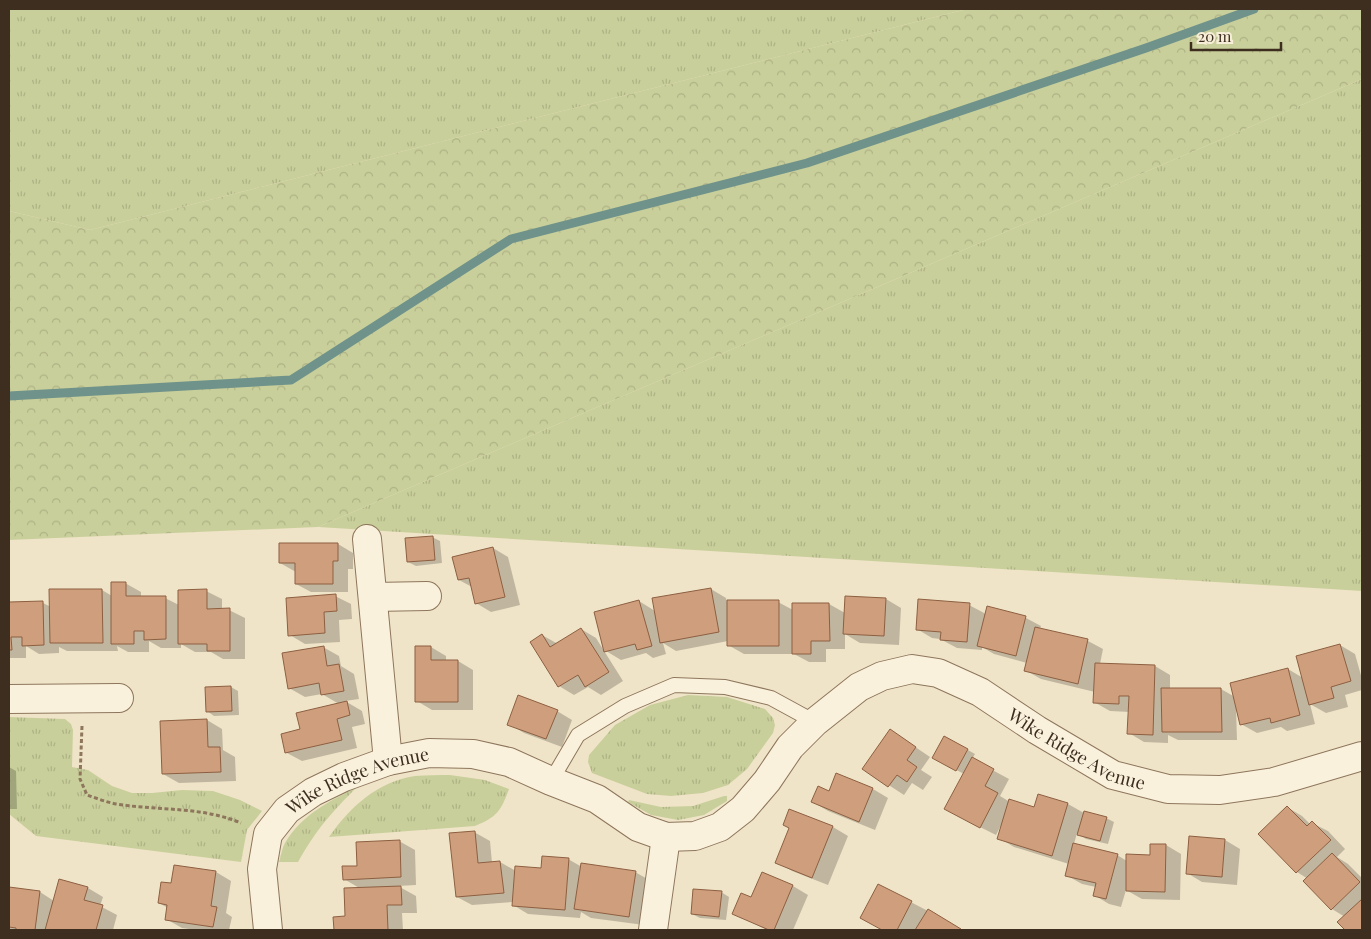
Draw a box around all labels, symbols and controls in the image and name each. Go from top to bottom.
scale bar [1191,20,1281,52]
text: 20 m [1198,26,1232,46]
street label: Wike Ridge Avenue [1003,702,1148,795]
street label: Wike Ridge Avenue [280,741,431,820]

